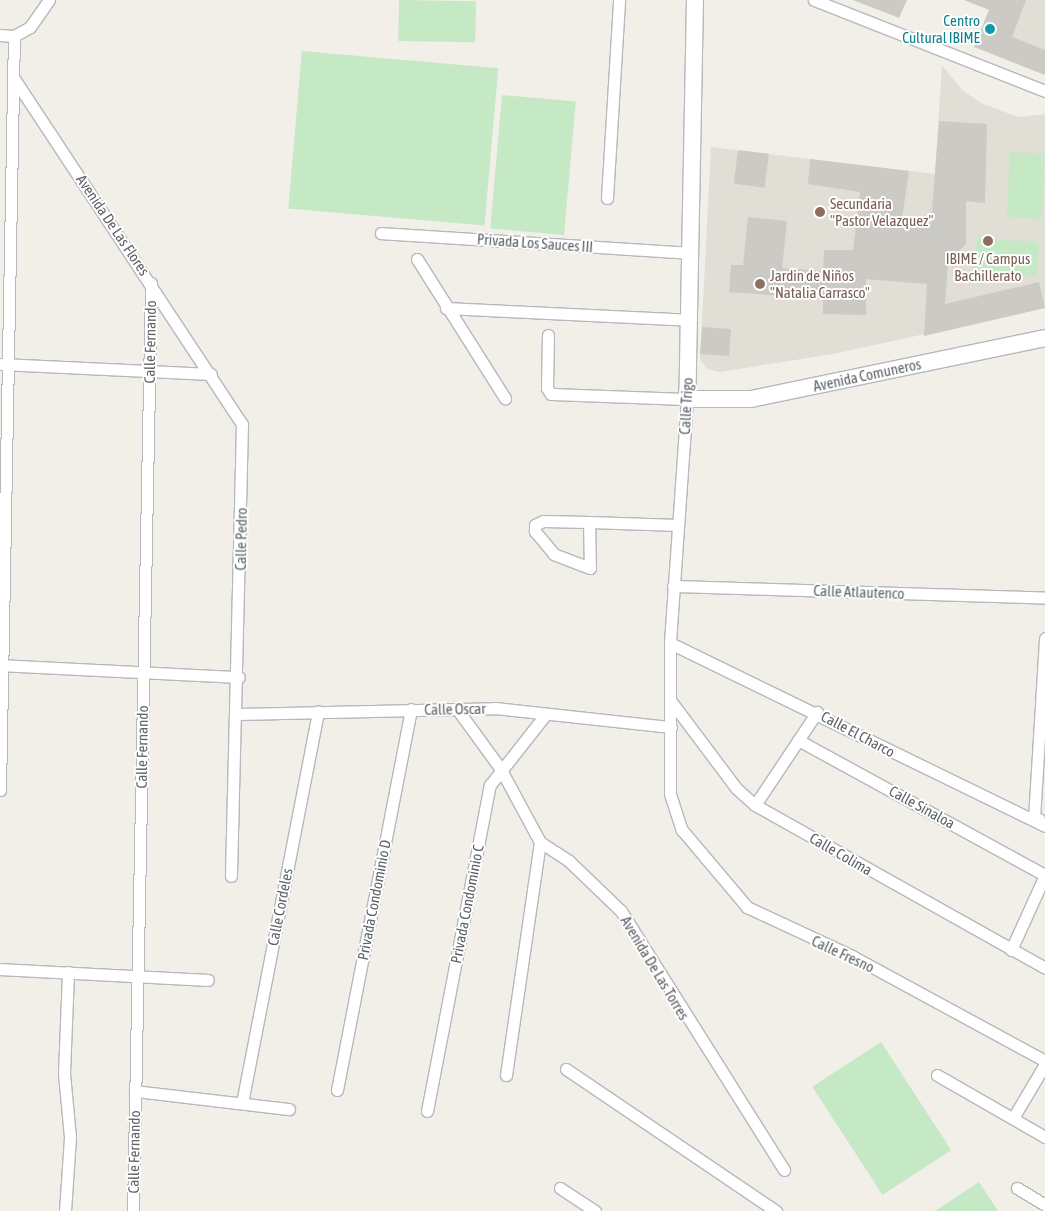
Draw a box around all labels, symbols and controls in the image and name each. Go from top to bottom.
place label: Centro Cultural IBIME [902,11,980,46]
marker: Centro Cultural IBIME [984,23,996,35]
street label: Avenida De Las Flores [73,171,153,279]
place label: Secundaria "Pastor Velazquez" [830,194,933,229]
marker: Secundaria "Pastor Velazquez" [814,206,826,218]
street label: Privada Los Sauces III [476,230,594,256]
marker: IBIME / Campus Bachillerato [982,235,994,247]
place label: IBIME / Campus Bachillerato [946,249,1030,284]
place label: Jardin de Niños "Natalia Carrasco" [770,266,870,301]
marker: Jardin de Niños "Natalia Carrasco" [754,278,766,290]
street label: Calle Fernando [140,300,160,384]
street label: Avenida Comuneros [811,355,923,395]
street label: Calle Trigo [676,377,696,435]
street label: Calle Pedro [231,507,251,571]
street label: Calle Atlautenco [813,581,905,603]
street label: Calle Oscar [424,699,486,719]
street label: Calle Fernando [132,705,152,789]
street label: Calle El Charco [818,707,898,761]
street label: Calle Sinaloa [886,782,958,832]
street label: Calle Colima [806,829,876,879]
street label: Privada Condominio D [354,838,394,962]
street label: Privada Condominio C [447,843,487,965]
street label: Calle Cordeles [264,867,296,947]
street label: Avenida De Las Torres [617,913,693,1023]
street label: Calle Fresno [809,932,877,976]
street label: Calle Fernando [124,1110,144,1194]

